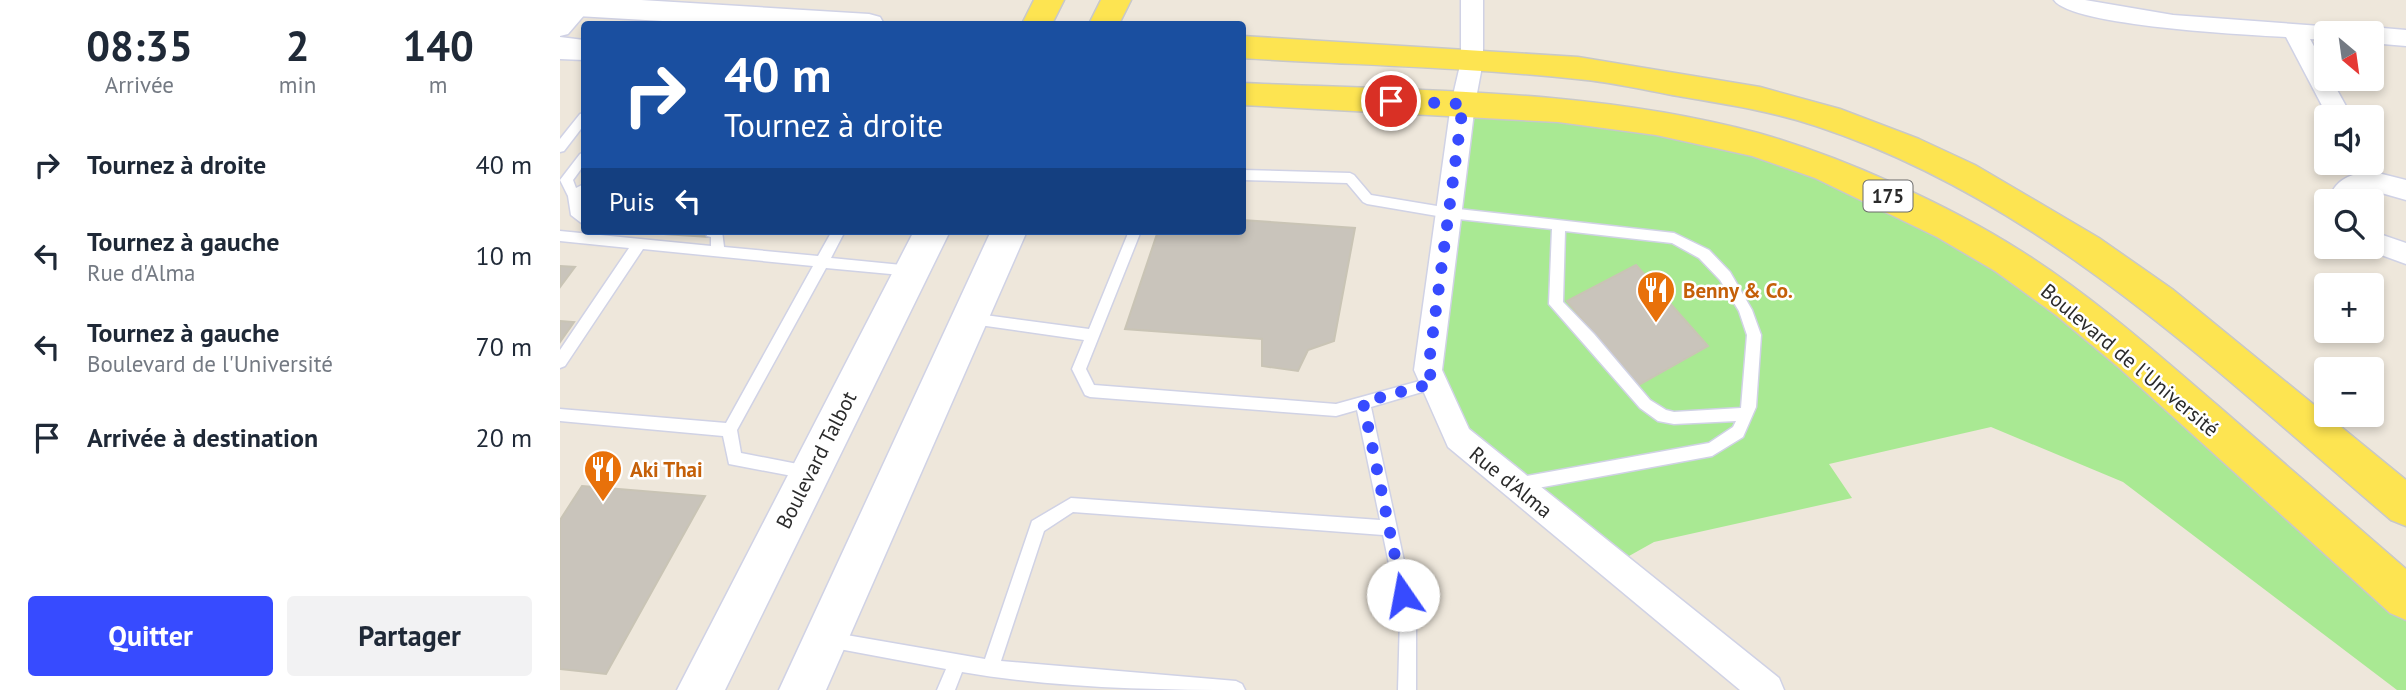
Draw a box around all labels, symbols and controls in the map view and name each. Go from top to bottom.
text: 08:35 [86,18,193,73]
text: 2 [286,18,309,73]
text: 140 [402,18,474,73]
north arrow [2314,21,2384,91]
map controls [2314,21,2384,427]
text: 40 m [724,42,831,106]
icon: right [609,49,700,140]
text: Arrivée [105,70,174,99]
text: min [279,70,316,99]
text: m [429,70,447,99]
pin [1361,71,1421,131]
icon: arrive [1372,82,1410,120]
text: Tournez à droite [724,104,943,146]
button: sound [2314,105,2384,175]
icon: right [28,146,66,184]
text: Tournez à droite [87,148,266,181]
text: 40 m [476,148,532,181]
road number: 175 [1864,180,1912,212]
icon: left [669,182,707,220]
text: Puis [609,185,655,218]
button: search [2314,189,2384,259]
text: Tournez à gauche [87,225,279,258]
icon: left [28,237,66,275]
text: 10 m [476,239,532,272]
text: Rue d'Alma [87,258,196,287]
restaurant icon: Benny & Co. [1635,269,1677,324]
button: + [2314,273,2384,343]
place label: Benny & Co. [1683,277,1793,304]
street label: Boulevard de l'Université [2035,277,2225,443]
text: Tournez à gauche [87,316,279,349]
icon: left [28,328,66,366]
text: 70 m [476,330,532,363]
text: Boulevard de l'Université [87,349,333,378]
button: − [2314,357,2384,427]
street label: Boulevard Talbot [770,387,862,533]
icon: arrive [28,419,66,457]
text: Arrivée à destination [87,421,318,454]
text: 20 m [476,421,532,454]
street label: Rue d'Alma [1464,440,1558,524]
restaurant icon: Aki Thai [582,448,624,503]
place label: Aki Thai [630,456,703,483]
position arrow [1366,558,1440,632]
button: Quitter [28,596,273,676]
button: Partager [287,596,532,676]

